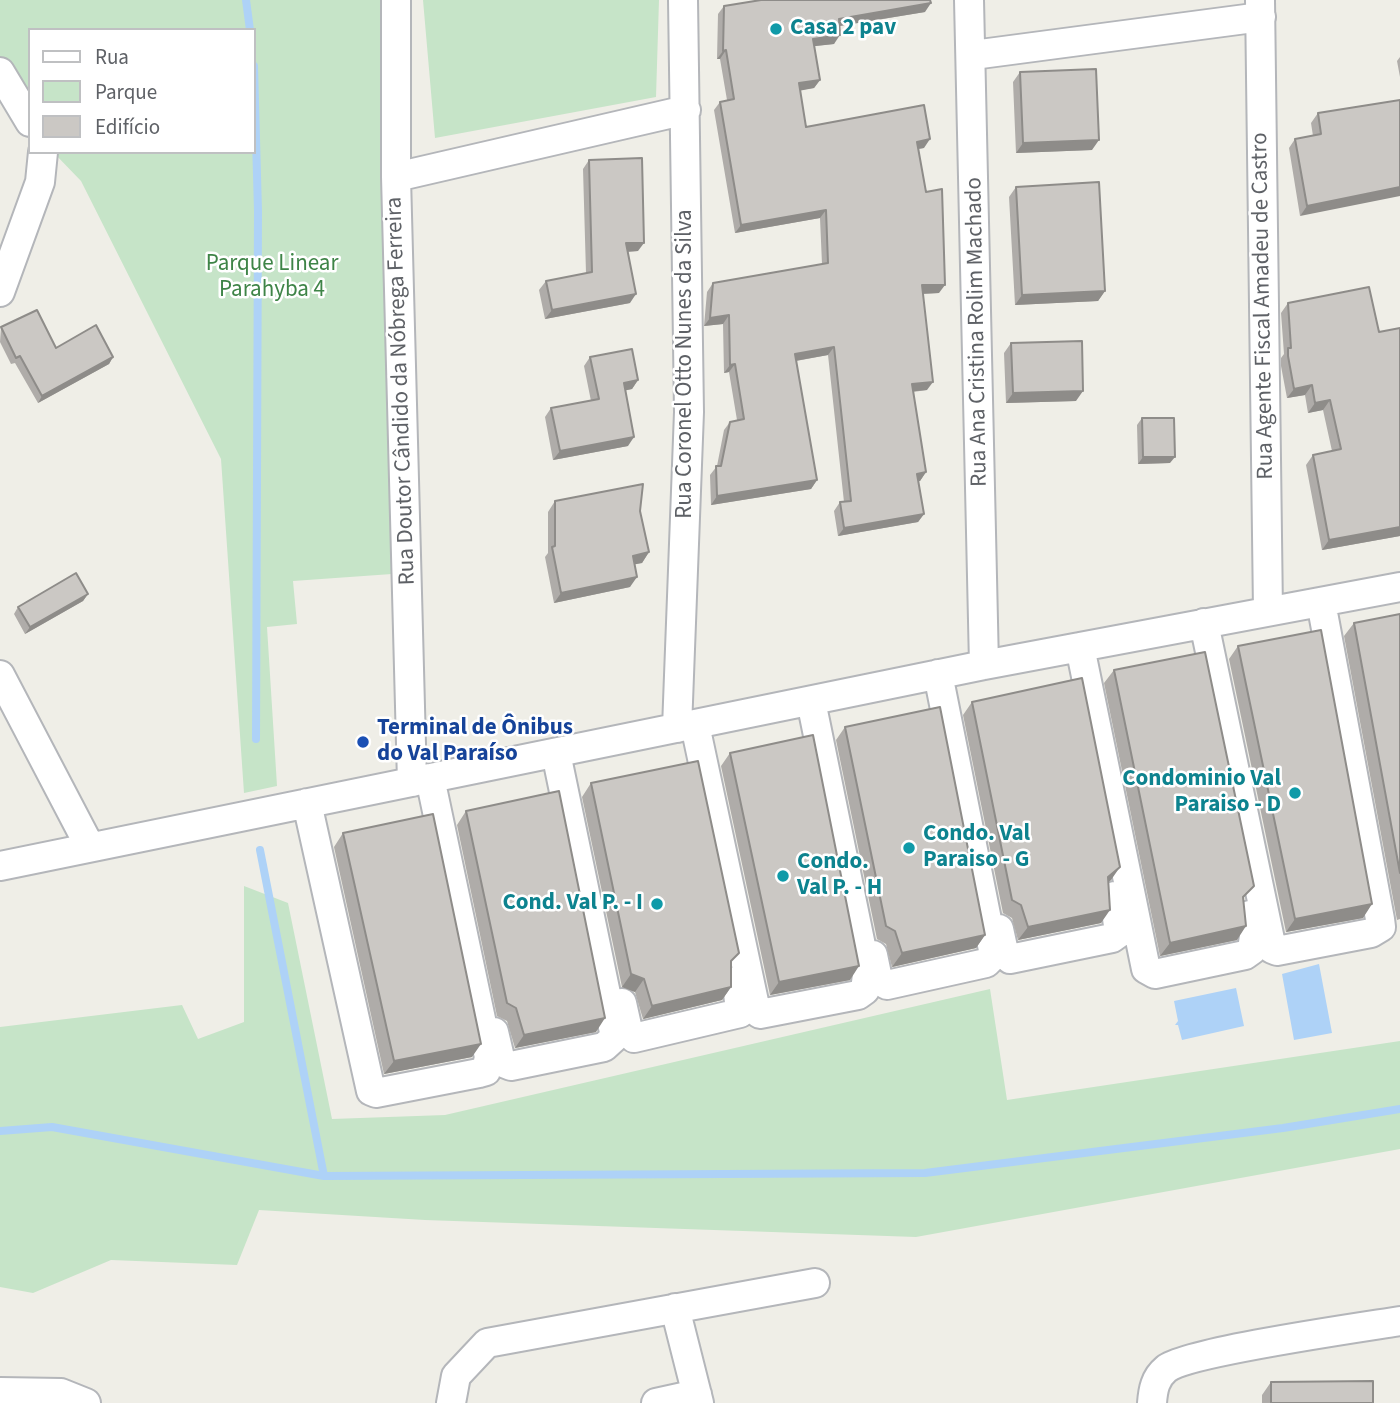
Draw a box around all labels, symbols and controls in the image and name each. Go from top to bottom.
place label: Casa 2 pav [790,15,896,43]
marker: Casa 2 pav [768,21,784,37]
legend [28,28,256,154]
text: Rua [95,42,129,72]
text: Parque [95,77,157,107]
text: Edifício [95,112,160,142]
street label: Rua Agente Fiscal Amadeu de Castro [1247,132,1281,480]
street label: Rua Ana Cristina Rolim Machado [961,177,995,487]
street label: Rua Doutor Cândido da Nóbrega Ferreira [381,196,423,586]
street label: Rua Coronel Otto Nunes da Silva [672,209,700,519]
park label: Parque Linear Parahyba 4 [206,251,338,305]
place label: Terminal de Ônibus do Val Paraíso [377,715,573,769]
marker: Terminal de Ônibus do Val Paraíso [355,734,371,750]
place label: Condominio Val Paraiso - D [1122,766,1281,820]
marker: Condominio Val Paraiso - D [1287,785,1303,801]
place label: Condo. Val Paraiso - G [923,821,1030,875]
marker: Condo. Val Paraiso - G [901,840,917,856]
place label: Condo. Val P. - H [797,849,882,903]
marker: Condo. Val P. - H [775,868,791,884]
place label: Cond. Val P. - I [502,890,643,918]
marker: Cond. Val P. - I [649,896,665,912]

